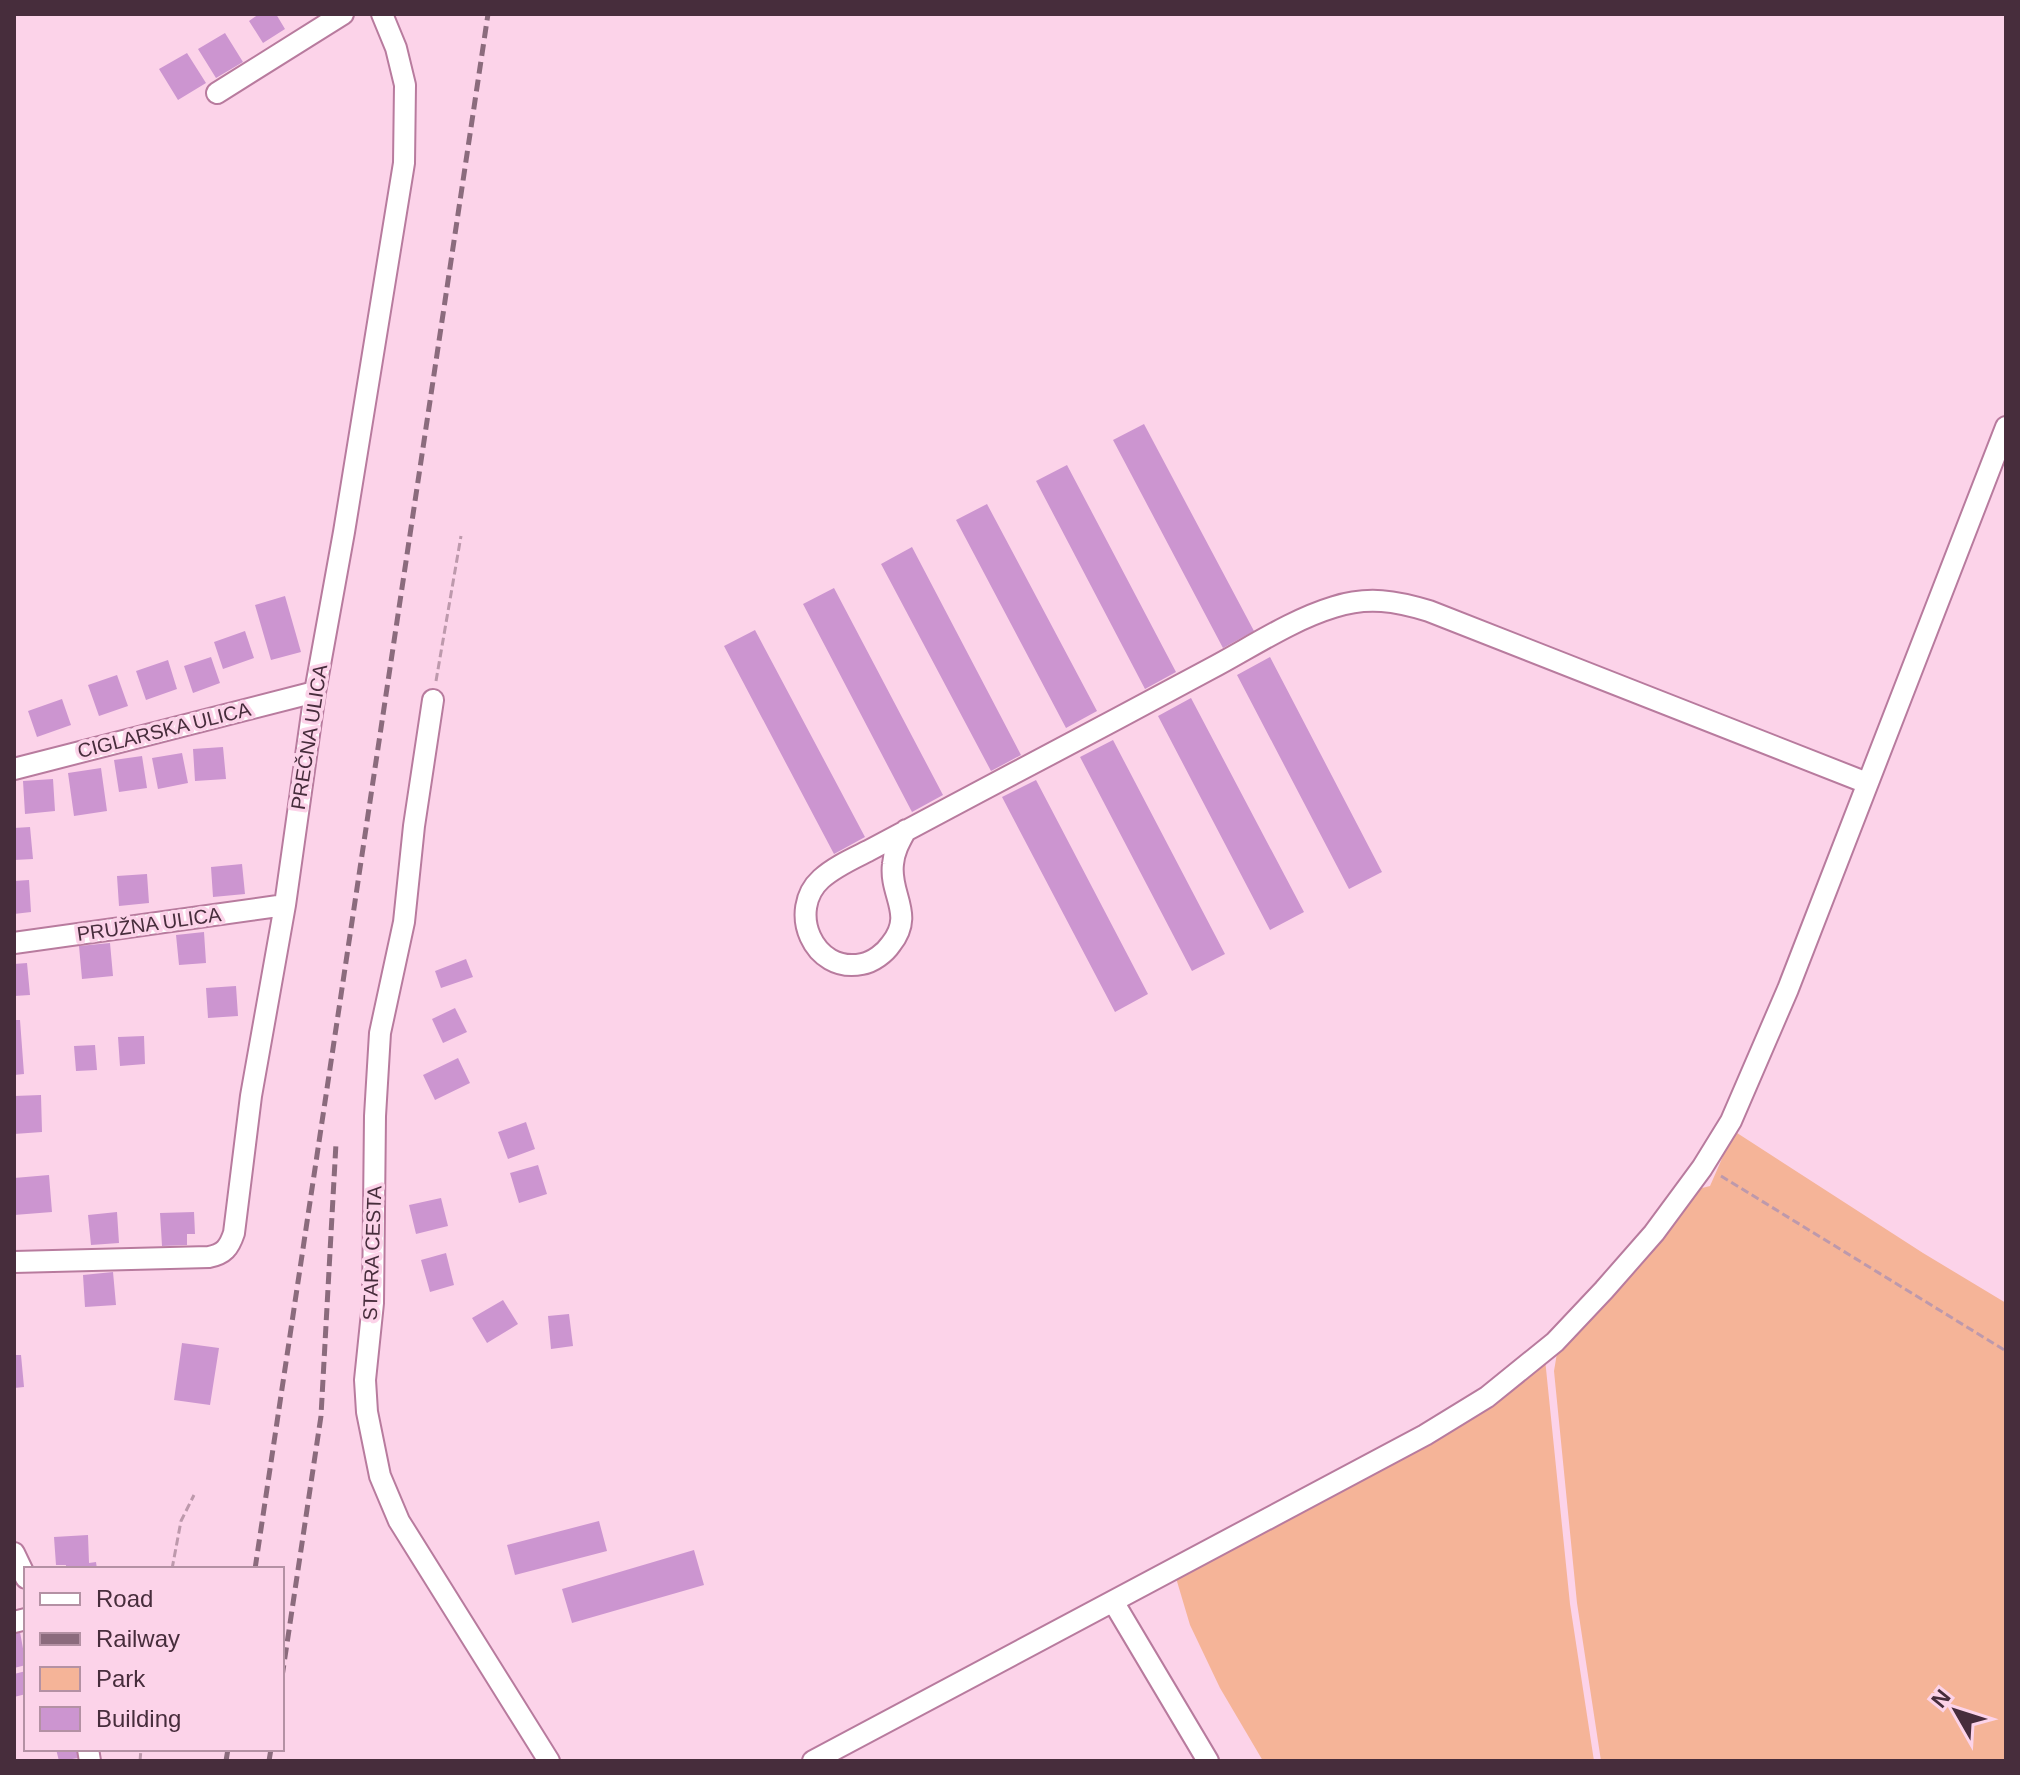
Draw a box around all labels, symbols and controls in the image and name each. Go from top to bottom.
street label: PREČNA ULICA [287,662,331,811]
street label: CIGLARSKA ULICA [75,698,254,762]
street label: PRUŽNA ULICA [75,903,223,945]
street label: STARA CESTA [359,1185,385,1321]
legend [24,1567,284,1751]
text: Road [96,1585,153,1612]
text: Railway [96,1625,180,1652]
text: Park [96,1665,146,1692]
north arrow [1916,1671,1996,1751]
text: N [1926,1685,1956,1713]
text: Building [96,1705,181,1732]

